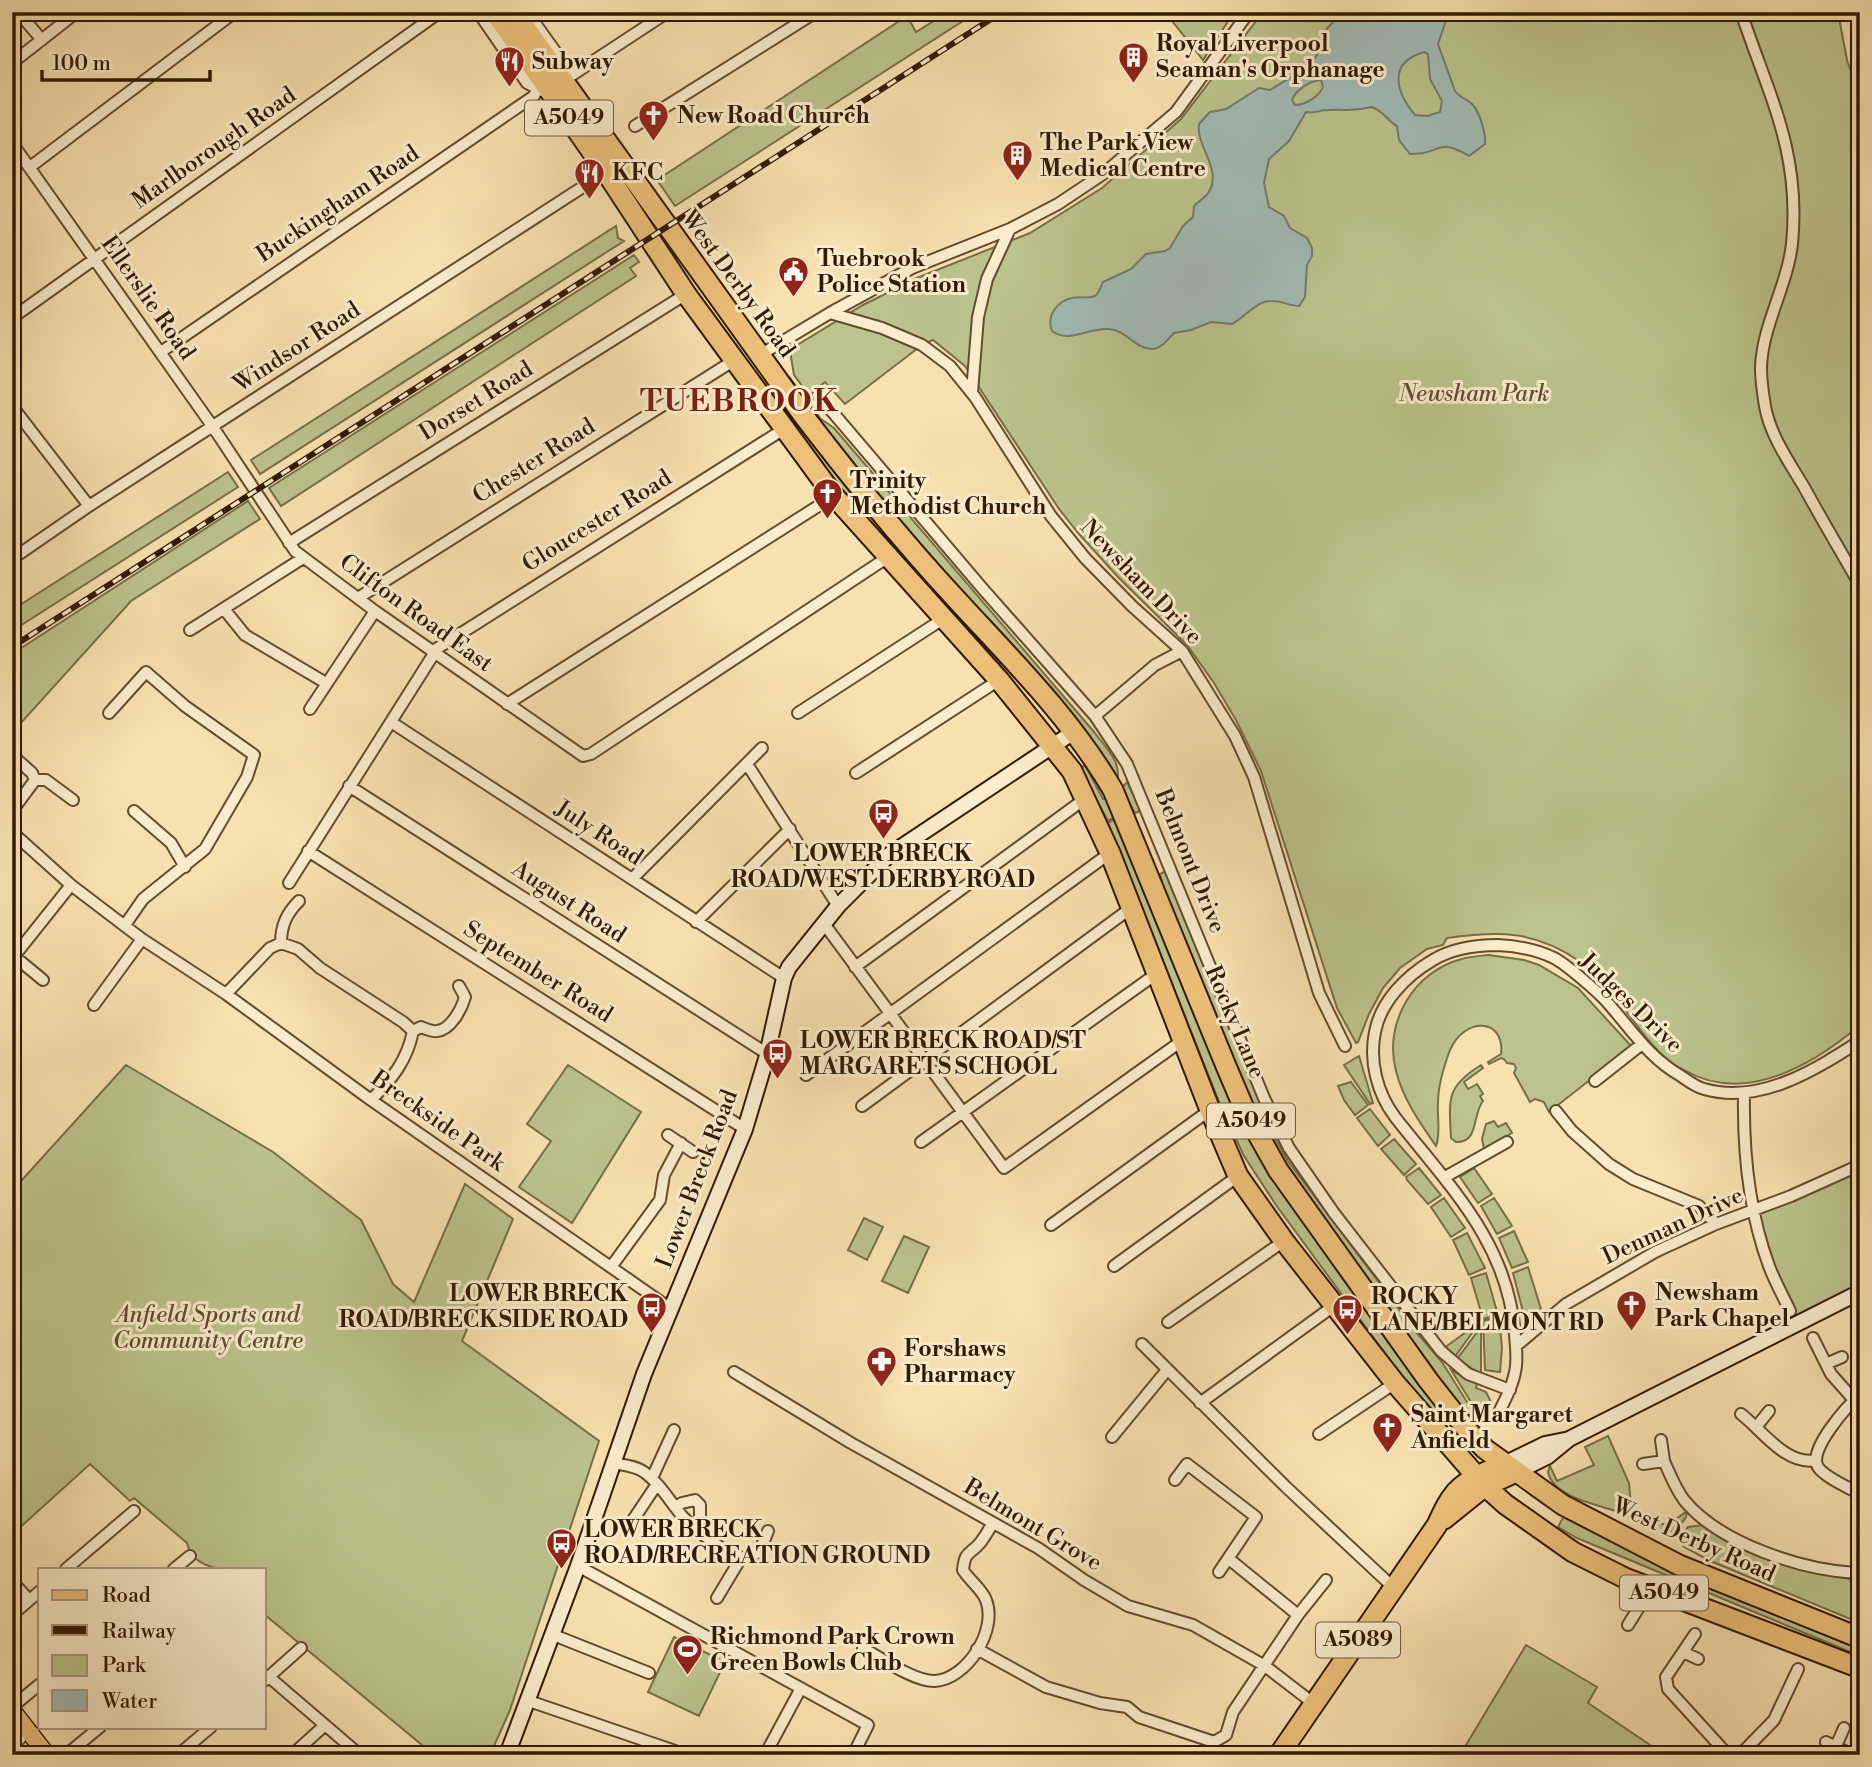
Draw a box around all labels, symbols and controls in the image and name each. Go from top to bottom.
place label: Royal Liverpool Seaman's Orphanage [1156,30,1385,84]
scale bar [42,38,210,82]
building icon: Royal Liverpool Seaman's Orphanage [1116,40,1150,84]
restaurant icon: Subway [492,45,526,89]
place label: Subway [532,48,614,76]
text: 100 m [52,51,111,77]
street label: Marlborough Road [127,81,301,215]
church icon: New Road Church [637,99,671,143]
road number: A5049 [525,100,613,136]
place label: New Road Church [677,102,870,130]
place label: The Park View Medical Centre [1040,129,1206,183]
street label: Buckingham Road [251,139,424,269]
building icon: The Park View Medical Centre [1000,139,1034,183]
restaurant icon: KFC [572,156,606,200]
place label: KFC [612,159,663,187]
street label: West Derby Road [675,204,801,363]
street label: Ellerslie Road [95,230,201,366]
place label: Tuebrook Police Station [817,245,966,299]
public building icon: Tuebrook Police Station [777,255,811,299]
street label: Windsor Road [228,296,366,399]
street label: Dorset Road [414,355,538,447]
park label: Newsham Park [1398,380,1549,408]
district label: TUEBROOK [640,383,840,421]
street label: Chester Road [468,412,600,510]
street label: Gloucester Road [517,464,677,578]
place label: Trinity Methodist Church [850,467,1046,521]
church icon: Trinity Methodist Church [810,477,844,521]
street label: Newsham Drive [1074,513,1208,651]
street label: Clifton Road East [334,548,498,678]
street label: Belmont Drive [1148,784,1232,937]
street label: July Road [549,794,648,872]
bus stop icon: LOWER BRECK ROAD/WEST DERBY ROAD [866,796,900,840]
place label: LOWER BRECK ROAD/WEST DERBY ROAD [731,840,1035,894]
street label: August Road [506,854,631,949]
street label: September Road [458,915,618,1029]
street label: Judges Drive [1573,946,1688,1059]
street label: Rocky Lane [1199,961,1271,1083]
place label: LOWER BRECK ROAD/ST MARGARETS SCHOOL [800,1027,1086,1081]
bus stop icon: LOWER BRECK ROAD/ST MARGARETS SCHOOL [760,1037,794,1081]
street label: Breckside Park [365,1064,511,1178]
street label: Lower Breck Road [650,1086,744,1272]
road number: A5049 [1207,1104,1295,1138]
street label: Denman Drive [1598,1181,1748,1271]
place label: Newsham Park Chapel [1655,1279,1790,1333]
place label: LOWER BRECK ROAD/BRECKSIDE ROAD [339,1280,628,1334]
place label: ROCKY LANE/BELMONT RD [1371,1283,1604,1337]
church icon: Newsham Park Chapel [1615,1289,1649,1333]
bus stop icon: LOWER BRECK ROAD/BRECKSIDE ROAD [634,1290,668,1334]
bus stop icon: ROCKY LANE/BELMONT RD [1331,1293,1365,1337]
park label: Anfield Sports and Community Centre [113,1301,303,1355]
place label: Forshaws Pharmacy [904,1335,1016,1389]
pharmacy icon: Forshaws Pharmacy [864,1345,898,1389]
place label: Saint Margaret Anfield [1410,1401,1574,1455]
church icon: Saint Margaret Anfield [1371,1411,1405,1455]
street label: Belmont Grove [958,1472,1107,1577]
street label: West Derby Road [1607,1491,1780,1588]
place label: LOWER BRECK ROAD/RECREATION GROUND [584,1516,930,1570]
bus stop icon: LOWER BRECK ROAD/RECREATION GROUND [544,1526,578,1570]
legend [38,1568,266,1728]
road number: A5049 [1620,1576,1708,1610]
text: Road [102,1583,151,1609]
text: Railway [102,1619,177,1645]
road number: A5089 [1316,1622,1400,1658]
place label: Richmond Park Crown Green Bowls Club [710,1623,955,1677]
sports icon: Richmond Park Crown Green Bowls Club [670,1633,704,1677]
text: Park [102,1653,147,1679]
text: Water [101,1689,157,1715]

